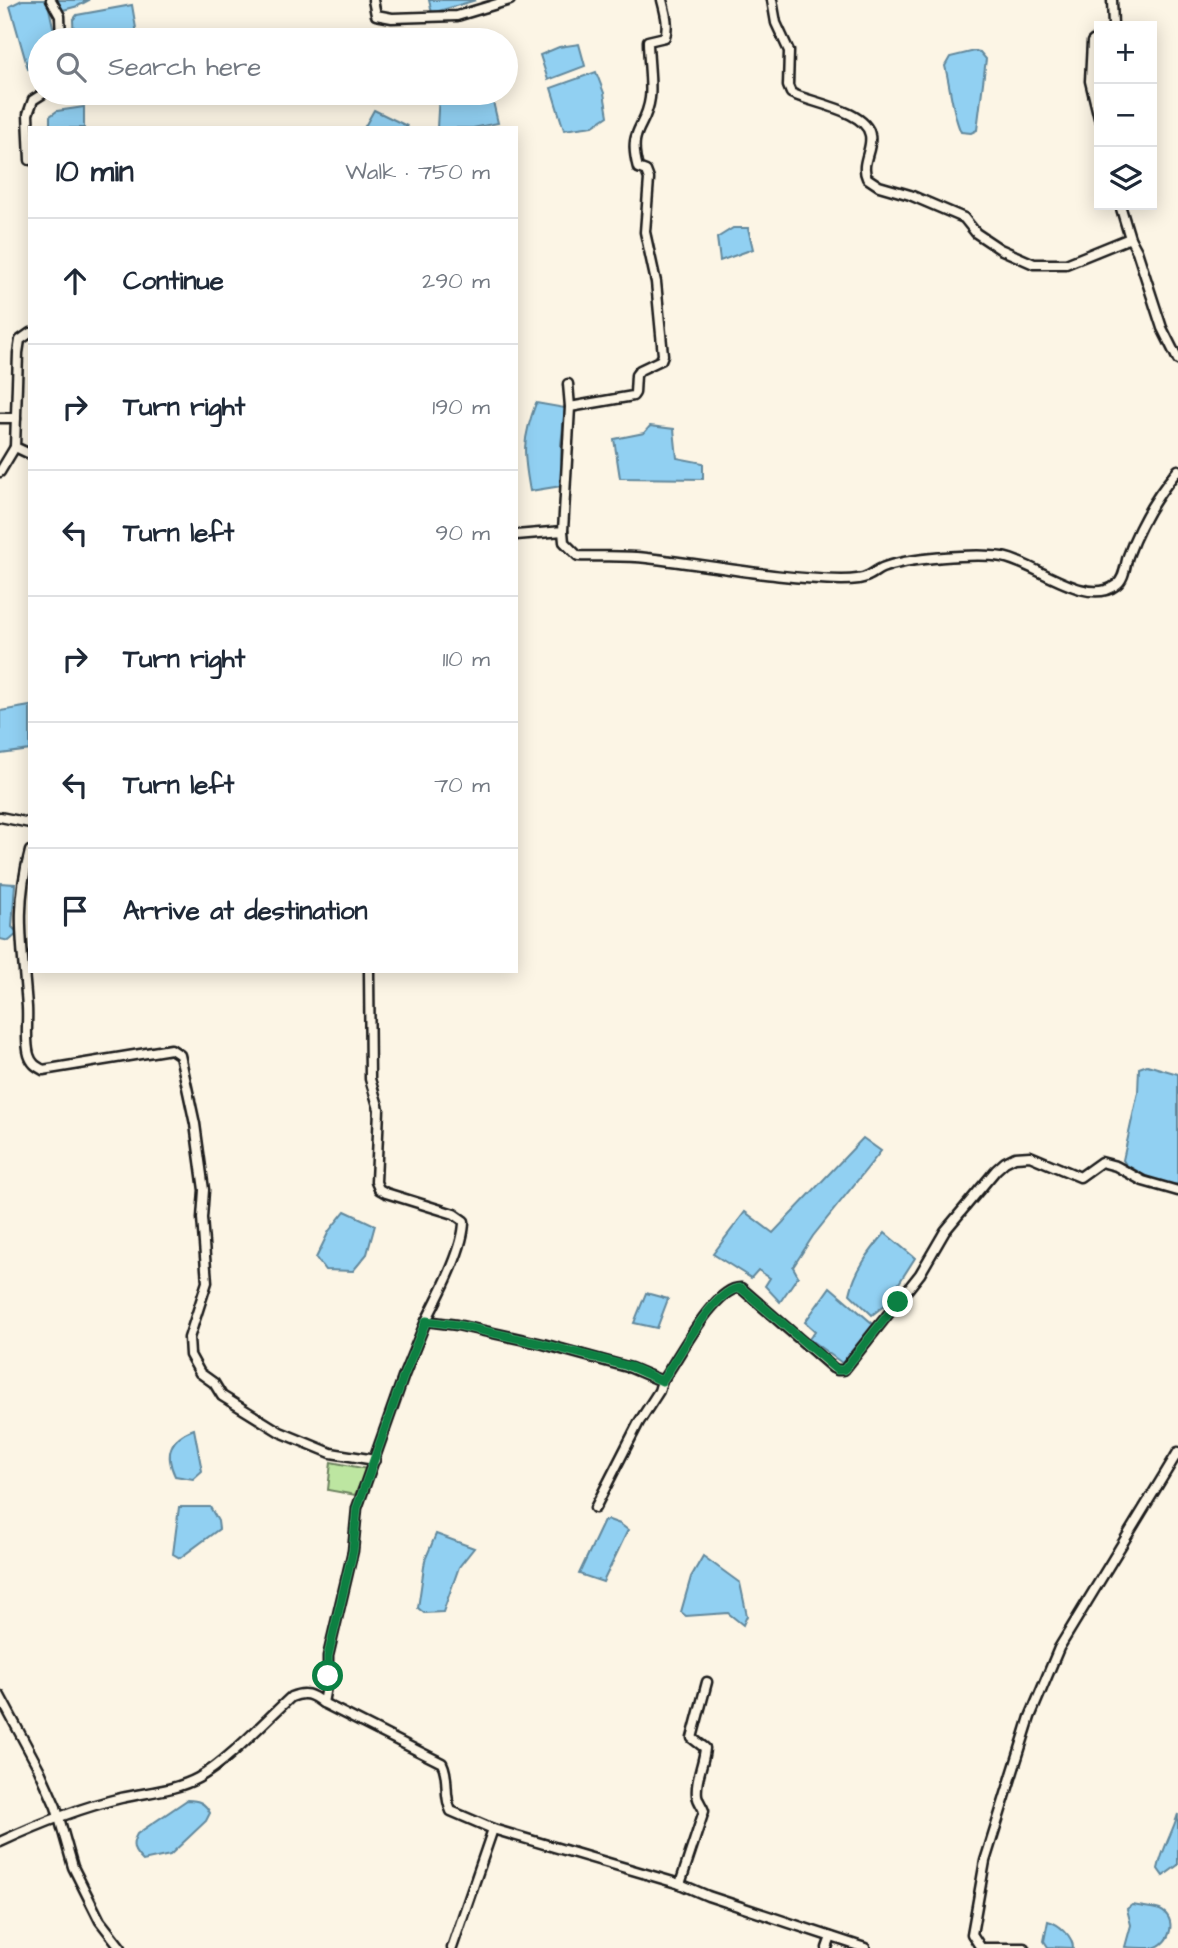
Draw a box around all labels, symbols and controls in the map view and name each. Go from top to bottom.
map controls [1094,21,1157,210]
button: + [1094,21,1157,84]
search box [28,28,518,105]
icon: search [52,48,90,86]
text: Search here [108,49,261,85]
button: − [1094,84,1157,147]
button: layers [1094,147,1157,210]
text: 10 min [56,151,134,193]
text: Walk · 750 m [345,156,490,188]
icon: ahead [56,262,94,300]
text: Continue [123,263,224,299]
text: 290 m [422,265,490,297]
icon: right [56,388,94,426]
text: Turn right [123,389,245,425]
text: 190 m [432,391,490,423]
icon: left [56,514,94,552]
text: Turn left [123,515,234,551]
text: 90 m [435,517,490,549]
icon: right [56,640,94,678]
text: Turn right [123,641,245,677]
text: 110 m [442,643,490,675]
icon: left [56,766,94,804]
text: Turn left [123,767,234,803]
text: 70 m [434,769,490,801]
icon: arrive [56,892,94,930]
text: Arrive at destination [123,893,368,929]
route end [882,1286,913,1317]
route start [312,1660,343,1691]

